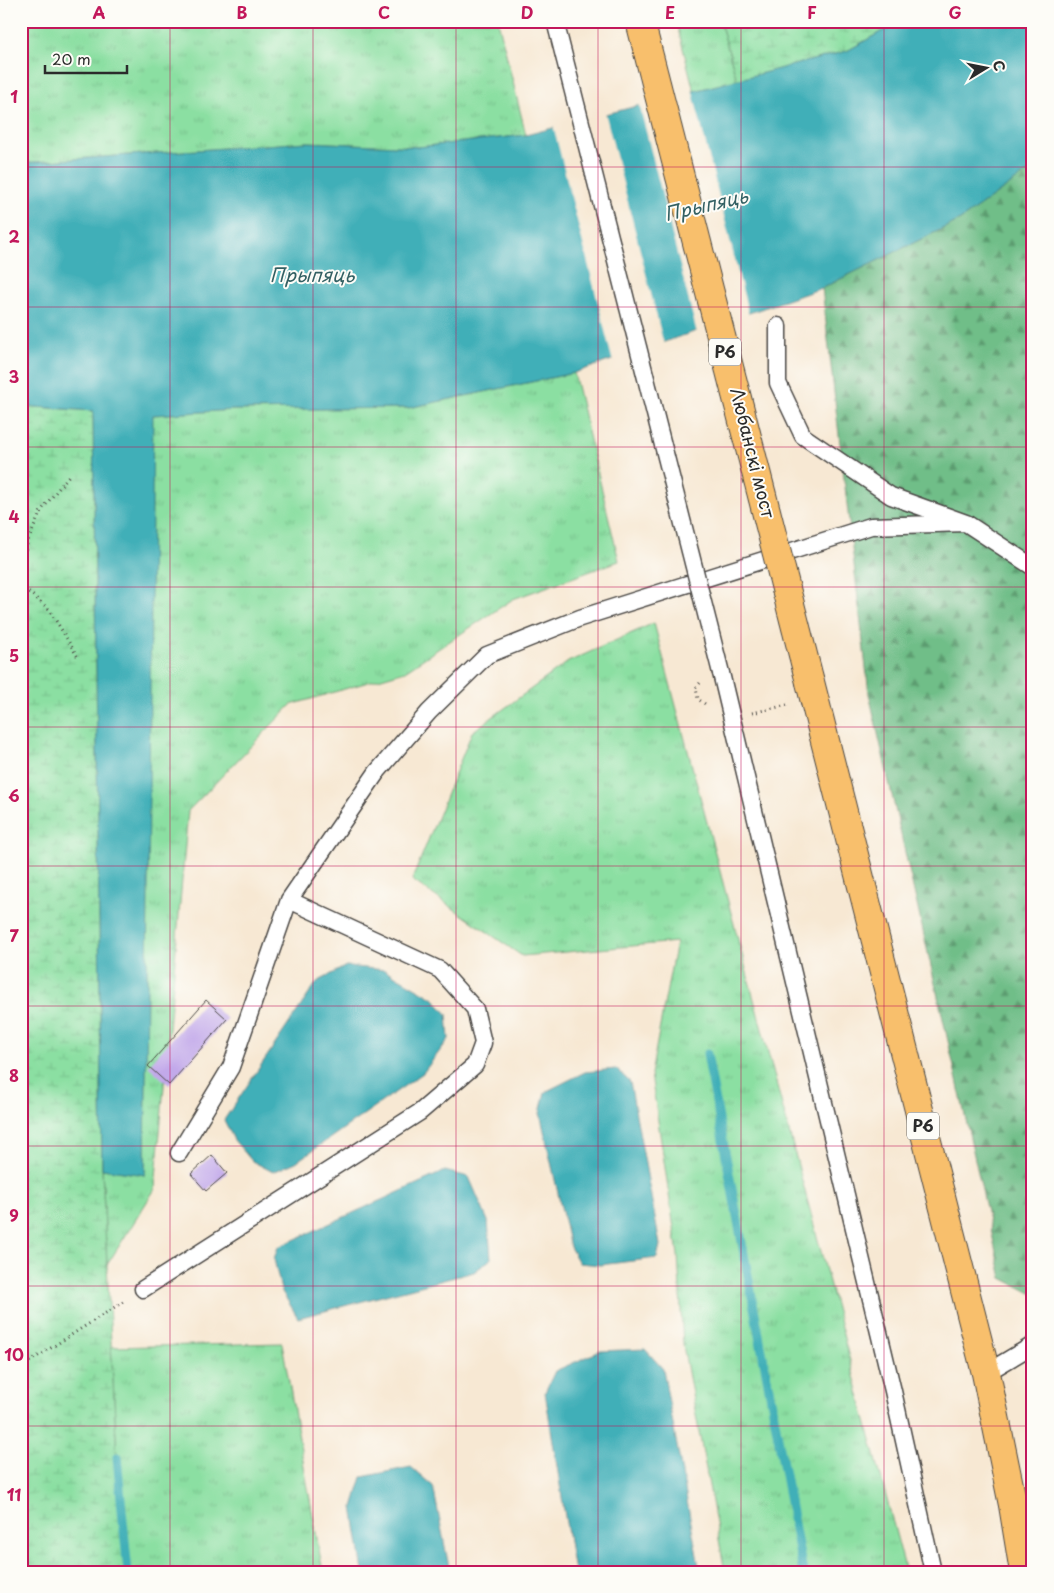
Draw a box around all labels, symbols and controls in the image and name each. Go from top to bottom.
text: A [93,0,106,24]
text: B [237,0,248,24]
text: C [378,0,390,24]
text: D [521,0,533,24]
text: E [665,0,675,24]
text: F [807,0,817,24]
text: G [948,0,962,24]
scale bar [45,42,128,74]
north arrow [962,42,1012,92]
text: 20 m [52,47,91,70]
text: С [988,59,1011,73]
text: 1 [10,84,18,108]
water label: Прыпяць [661,181,751,227]
text: 2 [8,224,20,248]
water label: Прыпяць [270,260,355,288]
road number: Р6 [709,338,741,366]
text: 3 [9,364,19,388]
street label: Любанскі мост [724,385,783,521]
text: 4 [9,504,20,528]
text: 5 [9,643,19,667]
text: 6 [8,783,20,807]
text: 7 [9,923,19,947]
text: 8 [9,1063,19,1087]
road number: Р6 [907,1112,939,1140]
text: 9 [9,1203,19,1227]
text: 10 [4,1342,24,1366]
text: 11 [7,1482,21,1506]

